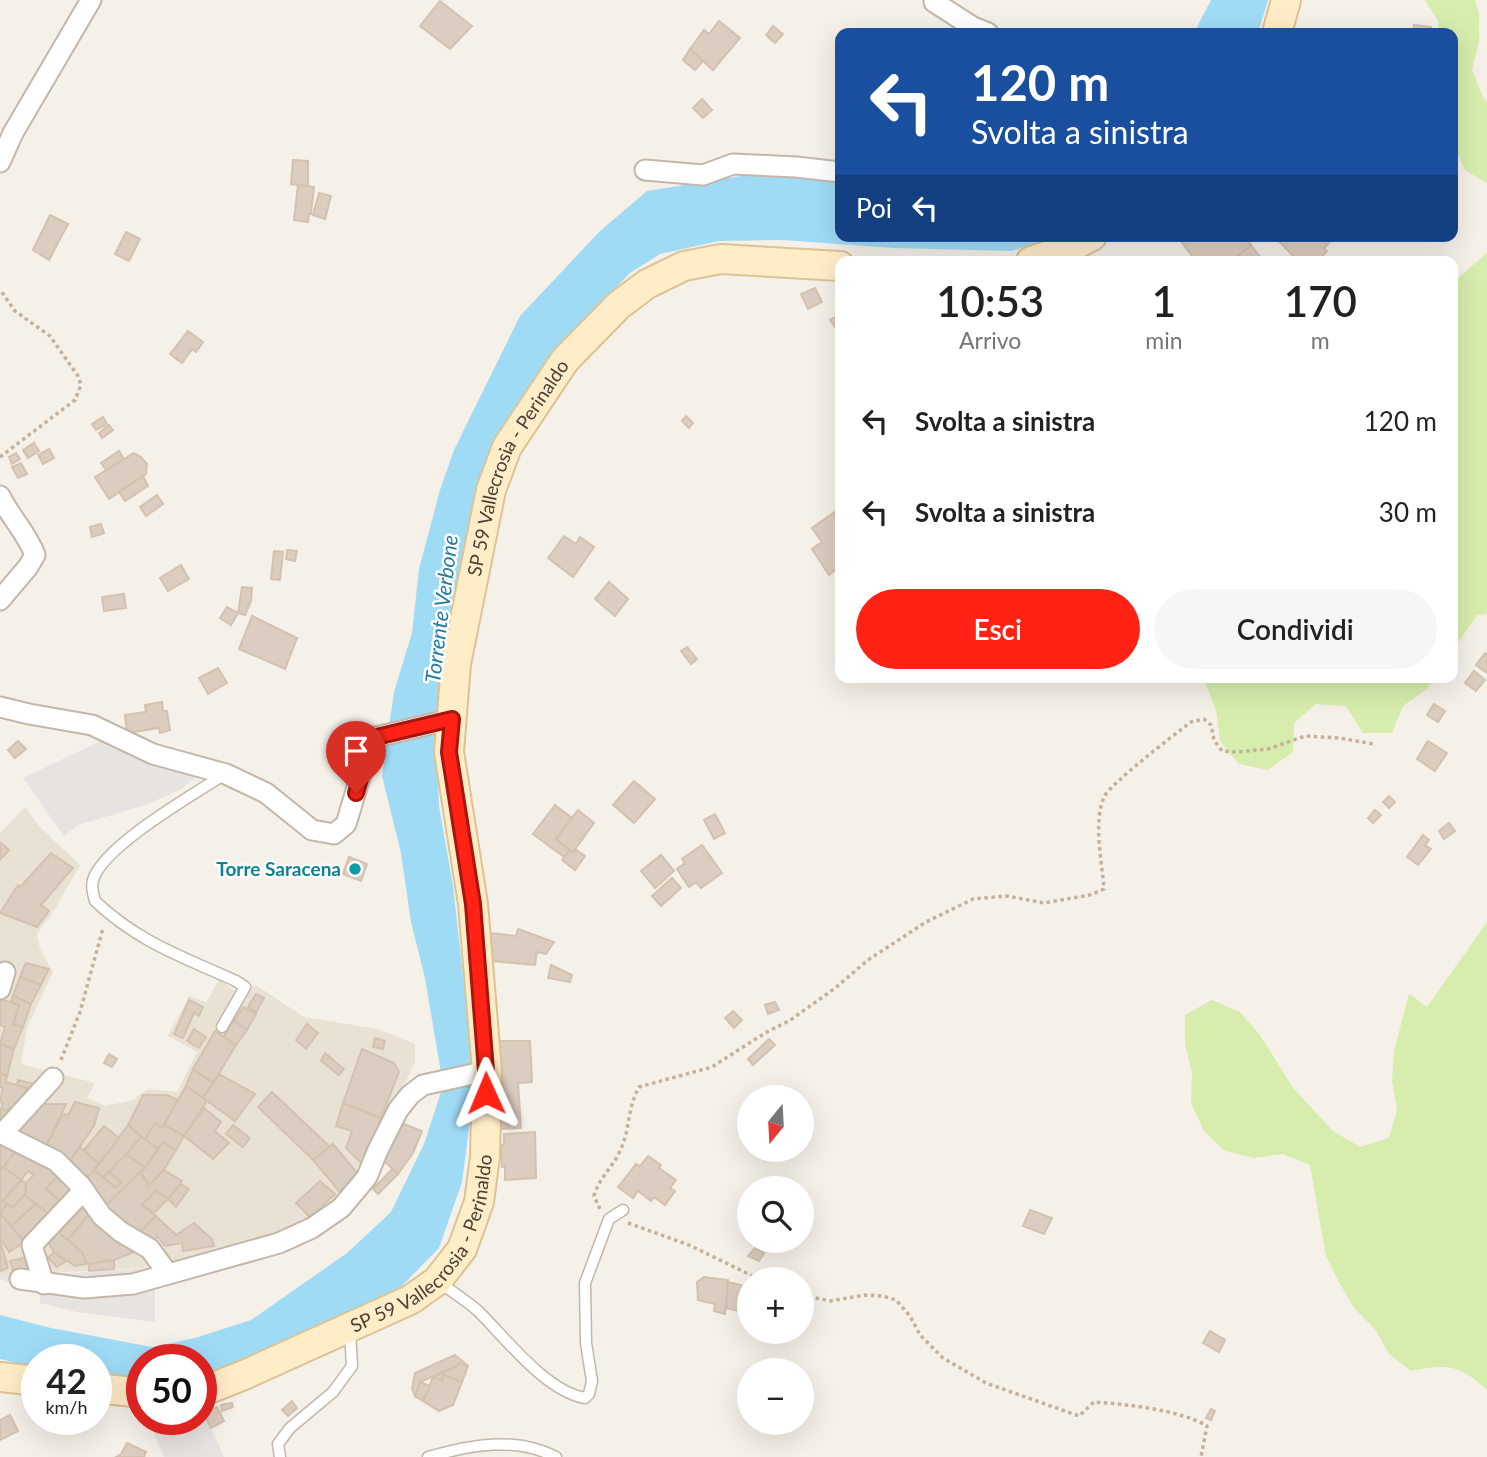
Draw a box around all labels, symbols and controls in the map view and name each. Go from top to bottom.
text: 120 m [971,53,1109,111]
icon: left [856,56,947,147]
text: Svolta a sinistra [971,112,1189,151]
icon: left [906,189,944,227]
text: Poi [856,192,892,224]
text: 10:53 [936,276,1044,326]
text: 1 [1152,276,1176,326]
text: 170 [1284,276,1357,326]
text: Arrivo [959,326,1021,354]
text: min [1145,326,1183,354]
text: m [1311,326,1330,354]
street label: SP 59 Vallecrosia - Perinaldo [462,355,573,578]
icon: left [856,402,894,440]
text: Svolta a sinistra [915,405,1095,437]
text: 120 m [1364,405,1437,437]
icon: left [856,493,894,531]
text: Svolta a sinistra [915,496,1095,528]
text: 30 m [1379,496,1437,528]
water label: Torrente Verbone [419,533,462,684]
button: Esci [856,589,1140,669]
button: Condividi [1154,589,1437,669]
pin [326,721,386,793]
icon: arrive [337,732,375,770]
place label: Torre Saracena [216,857,341,880]
marker: Torre Saracena [347,861,363,877]
position arrow [449,1056,523,1130]
north arrow [737,1085,814,1162]
map controls [737,1085,814,1435]
street label: SP 59 Vallecrosia - Perinaldo [346,1153,496,1337]
button: search [737,1176,814,1253]
button: + [737,1267,814,1344]
speed limit sign: 50 [126,1344,217,1435]
button: − [737,1358,814,1435]
text: 42 [46,1359,87,1401]
text: km/h [45,1396,88,1418]

